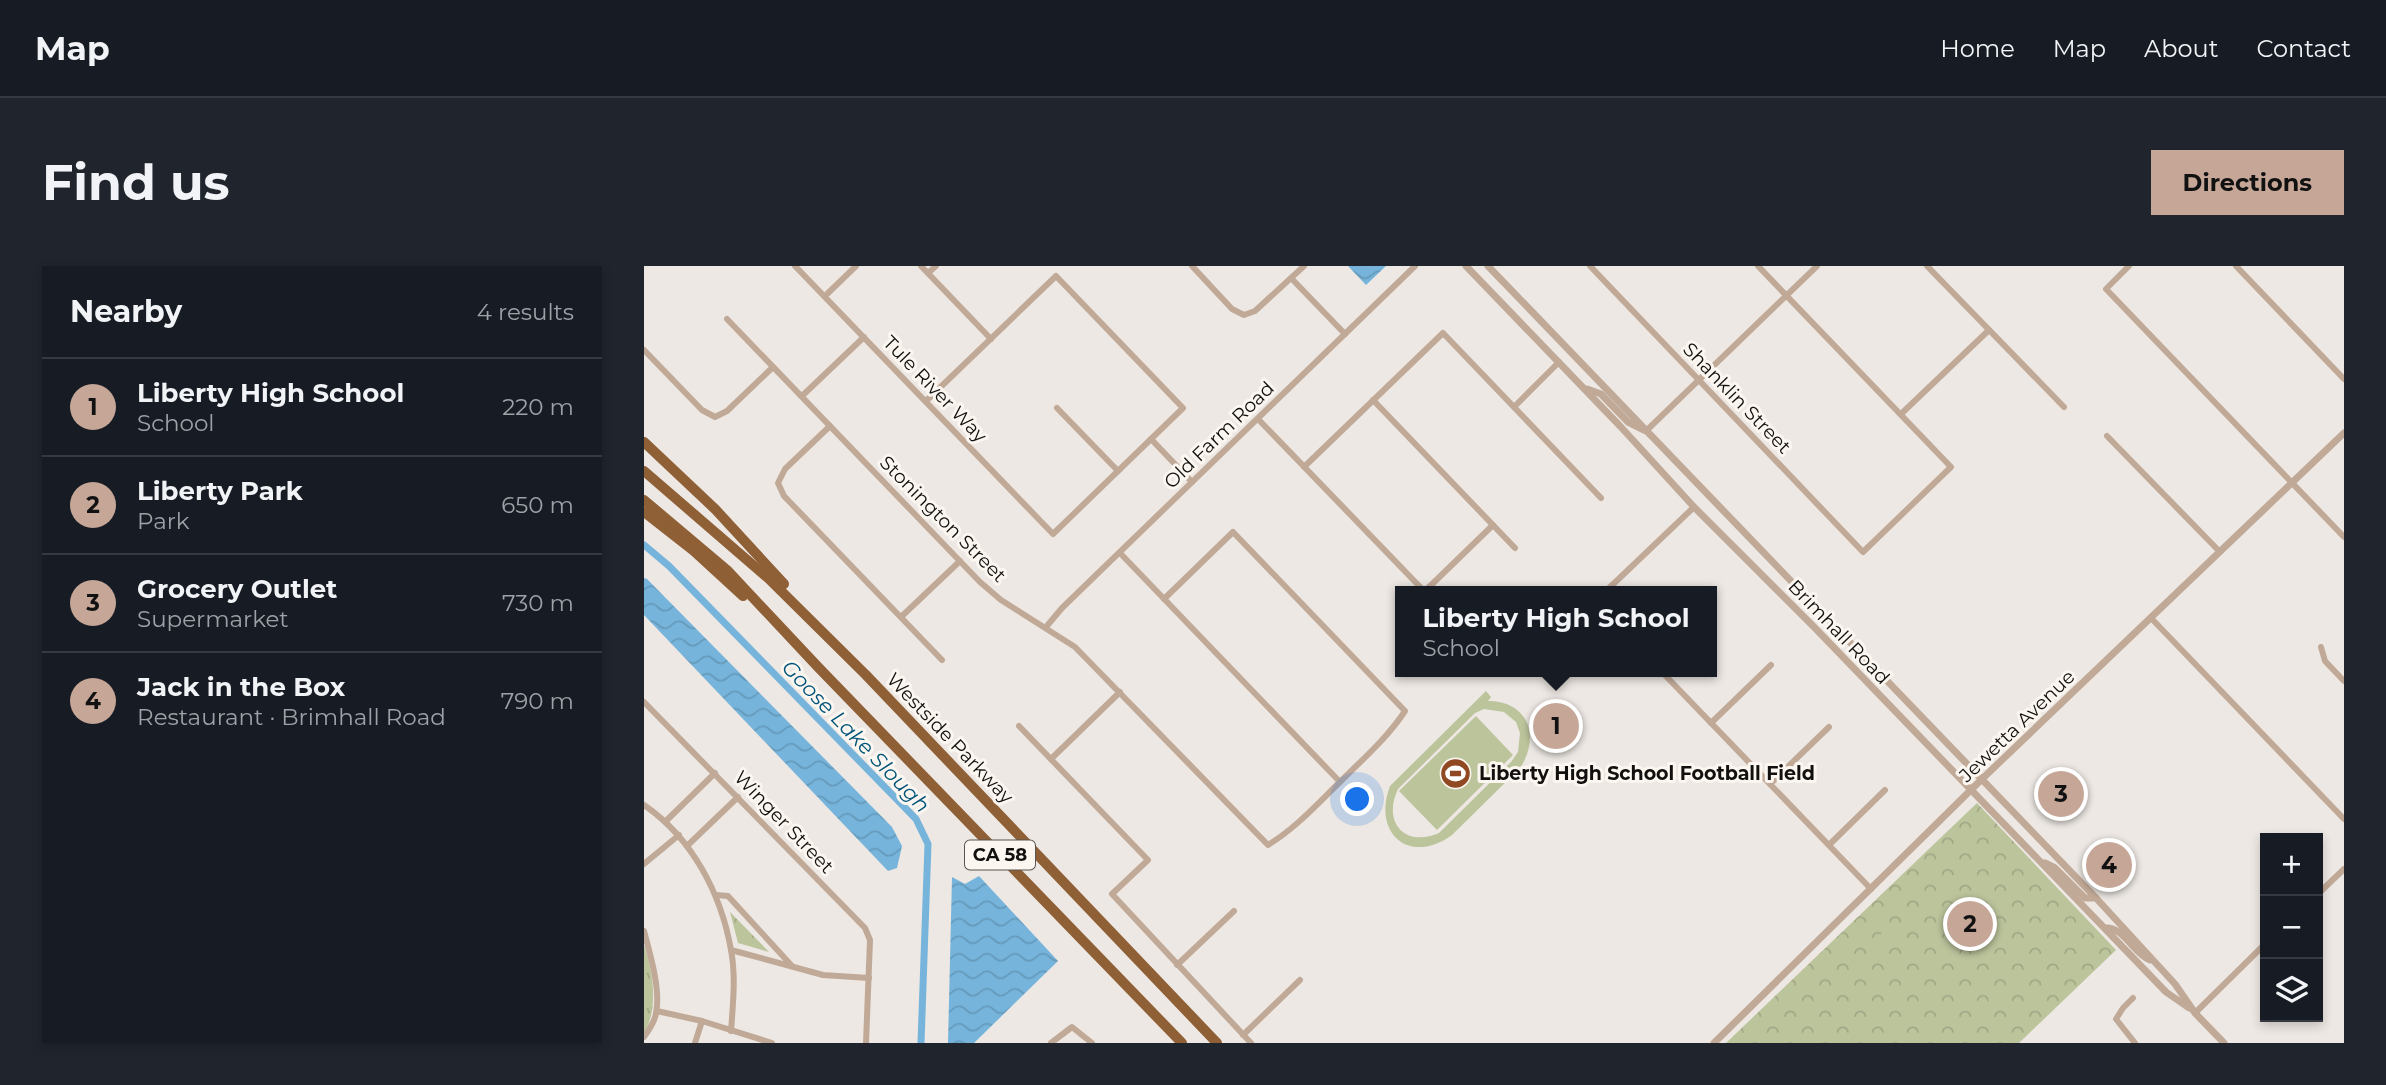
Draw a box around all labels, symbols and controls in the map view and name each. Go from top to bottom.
text: Map [35,28,110,68]
text: Home [1940,34,2015,63]
text: Map [2053,34,2106,63]
text: About [2144,34,2218,63]
text: Contact [2256,34,2351,63]
button: Directions [2151,150,2344,215]
text: Find us [42,153,230,212]
text: Nearby [70,293,182,330]
text: 4 results [477,298,574,326]
street label: Tule River Way [878,331,992,448]
street label: Shanklin Street [1678,338,1796,458]
text: Liberty High School [137,377,404,409]
street label: Old Farm Road [1159,377,1279,493]
text: 1 [88,393,98,421]
text: 220 m [502,393,574,421]
text: School [137,409,215,437]
street label: Stonington Street [875,451,1011,587]
text: Liberty Park [137,475,303,507]
text: 2 [86,491,100,519]
text: 650 m [501,491,574,519]
text: Park [137,507,190,535]
text: Grocery Outlet [137,573,337,605]
street label: Brimhall Road [1783,575,1895,689]
popup [1395,586,1717,677]
text: 3 [86,589,100,617]
text: 730 m [502,589,574,617]
text: Liberty High School [1422,602,1690,634]
text: Supermarket [137,605,289,633]
text: School [1422,634,1500,662]
water label: Goose Lake Slough [777,655,935,817]
street label: Jewetta Avenue [1954,665,2079,788]
street label: Westside Parkway [882,668,1019,809]
text: Jack in the Box [137,671,345,703]
text: 4 [85,687,101,715]
text: 790 m [501,687,574,715]
pin: 1 [1533,700,1579,752]
text: Restaurant · Brimhall Road [137,703,446,731]
sports icon: Liberty High School Football Field [1439,756,1473,790]
place label: Liberty High School Football Field [1479,762,1815,785]
street label: Winger Street [729,766,839,878]
pin: 3 [2038,768,2084,820]
your location [1340,782,1374,816]
map controls [2260,833,2323,1022]
button: + [2260,833,2323,896]
pin: 4 [2086,839,2132,891]
road number: CA 58 [965,840,1035,870]
button: − [2260,896,2323,959]
pin: 2 [1947,898,1993,950]
button: layers [2260,959,2323,1022]

